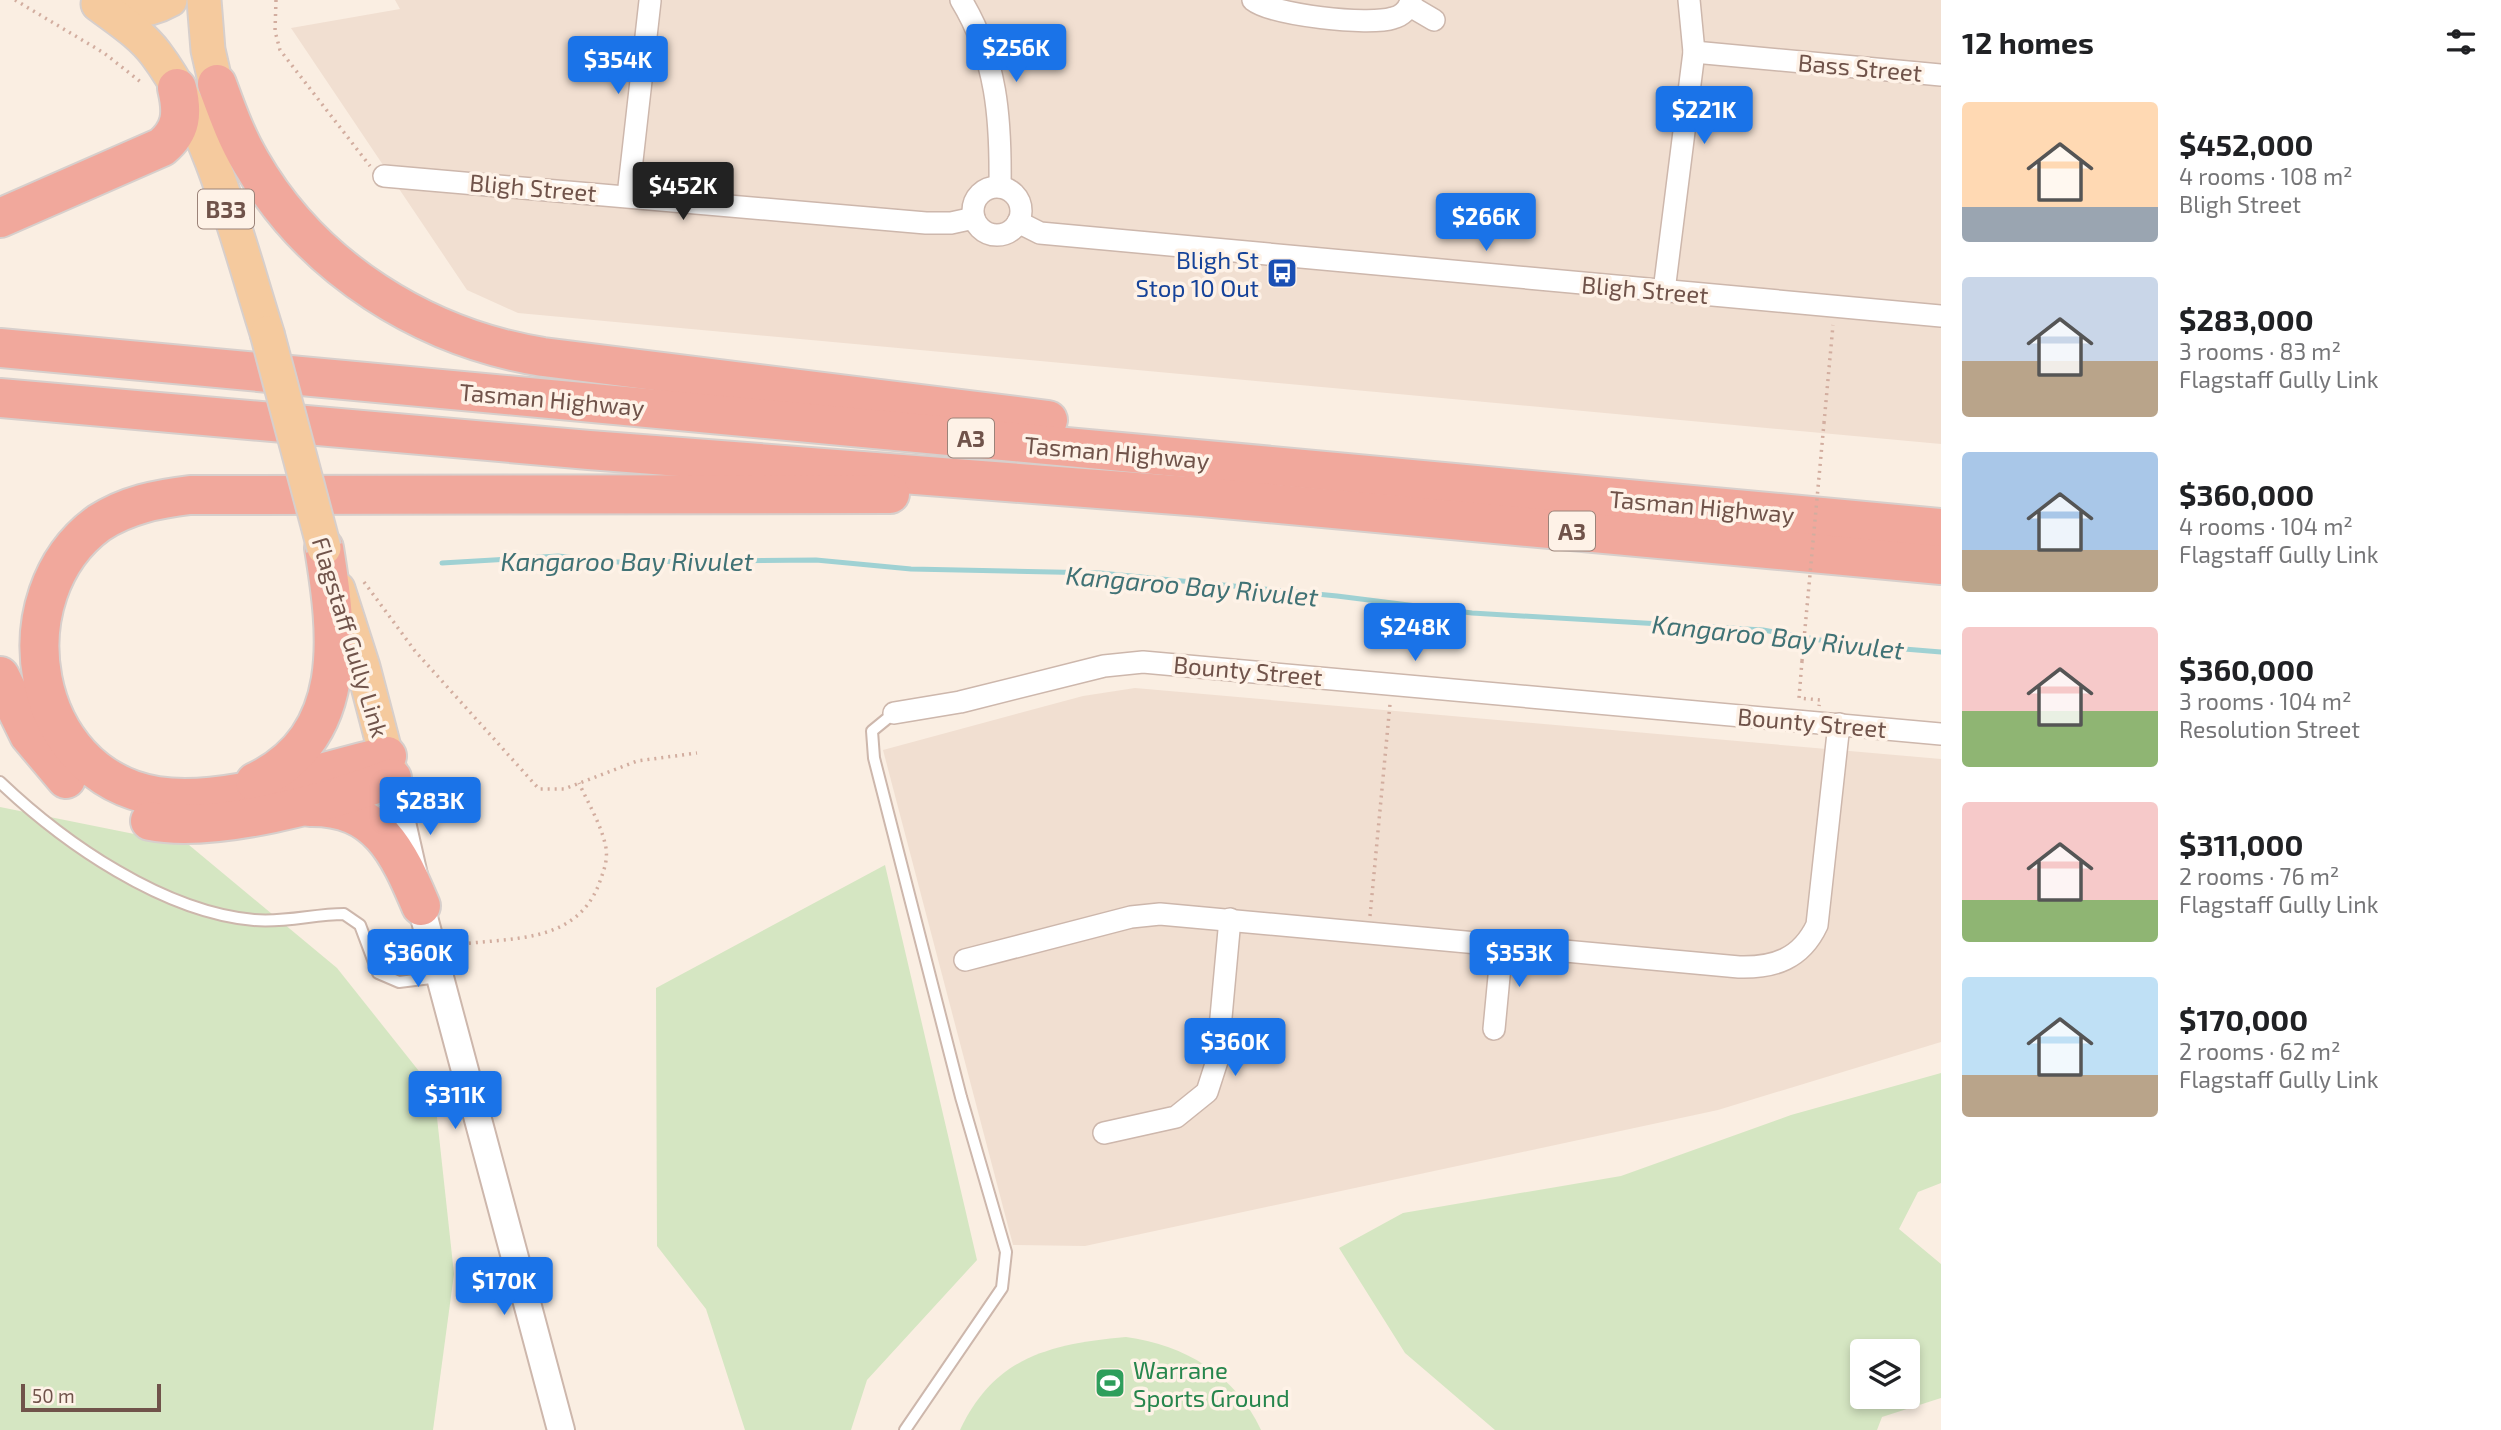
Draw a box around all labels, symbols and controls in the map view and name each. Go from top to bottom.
icon: filters [2442,23,2480,61]
pin: $256K [967,24,1065,84]
text: 12 homes [1962,24,2094,60]
text: $256K [982,33,1050,61]
pin: $354K [569,36,667,96]
text: $354K [584,45,652,73]
street label: Bass Street [1797,47,1923,87]
pin: $221K [1655,86,1753,146]
text: $221K [1672,95,1736,123]
text: $452,000 [2179,126,2314,162]
icon: home [2018,130,2102,214]
pin: $452K [634,162,732,222]
text: 4 rooms · 108 m² [2179,162,2353,190]
street label: Bligh Street [468,167,598,207]
text: $452K [649,171,717,199]
road number: B33 [198,190,254,229]
text: Bligh Street [2179,190,2301,218]
pin: $266K [1437,194,1535,253]
text: $266K [1452,202,1520,230]
place label: Bligh St Stop 10 Out [1135,245,1259,302]
bus stop icon: Bligh St Stop 10 Out [1265,256,1299,290]
street label: Bligh Street [1580,269,1710,309]
text: $283,000 [2179,301,2314,337]
icon: home [2018,305,2102,389]
text: 3 rooms · 83 m² [2179,337,2341,365]
text: Flagstaff Gully Link [2179,365,2378,393]
street label: Tasman Highway [458,376,646,422]
road number: A3 [948,418,994,458]
street label: Tasman Highway [1023,429,1211,475]
text: $360,000 [2179,476,2314,512]
icon: home [2018,480,2102,564]
street label: Tasman Highway [1608,483,1796,529]
road number: A3 [1549,512,1595,551]
text: 4 rooms · 104 m² [2179,512,2353,540]
street label: Flagstaff Gully Link [307,533,395,741]
text: Flagstaff Gully Link [2179,540,2378,568]
water label: Kangaroo Bay Rivulet [500,545,754,577]
water label: Kangaroo Bay Rivulet [1064,559,1320,612]
pin: $248K [1366,604,1464,663]
water label: Kangaroo Bay Rivulet [1650,607,1906,666]
text: $248K [1380,612,1450,640]
street label: Bounty Street [1172,649,1324,691]
text: $360,000 [2179,651,2314,687]
icon: home [2018,655,2102,739]
text: 3 rooms · 104 m² [2179,687,2351,715]
street label: Bounty Street [1736,701,1888,743]
text: Resolution Street [2179,715,2360,743]
pin: $283K [381,778,479,837]
text: $283K [396,786,464,814]
text: $311,000 [2179,826,2303,862]
icon: home [2018,830,2102,914]
text: 2 rooms · 76 m² [2179,862,2339,890]
text: Flagstaff Gully Link [2179,890,2378,918]
pin: $360K [369,930,467,989]
pin: $353K [1470,930,1568,989]
text: $360K [383,938,453,966]
text: $353K [1486,938,1552,966]
text: $170,000 [2179,1001,2308,1037]
icon: home [2018,1005,2102,1089]
pin: $360K [1186,1018,1284,1078]
text: $360K [1200,1027,1270,1055]
text: 2 rooms · 62 m² [2179,1037,2341,1065]
text: Flagstaff Gully Link [2179,1065,2378,1093]
pin: $311K [406,1072,504,1131]
text: $311K [425,1080,485,1108]
pin: $170K [455,1258,553,1317]
text: $170K [472,1266,536,1294]
map controls [1850,1339,1920,1409]
button: layers [1850,1339,1920,1409]
place label: Warrane Sports Ground [1133,1355,1290,1412]
sports icon: Warrane Sports Ground [1093,1366,1127,1400]
scale bar [21,1381,161,1413]
text: 50 m [32,1384,75,1407]

